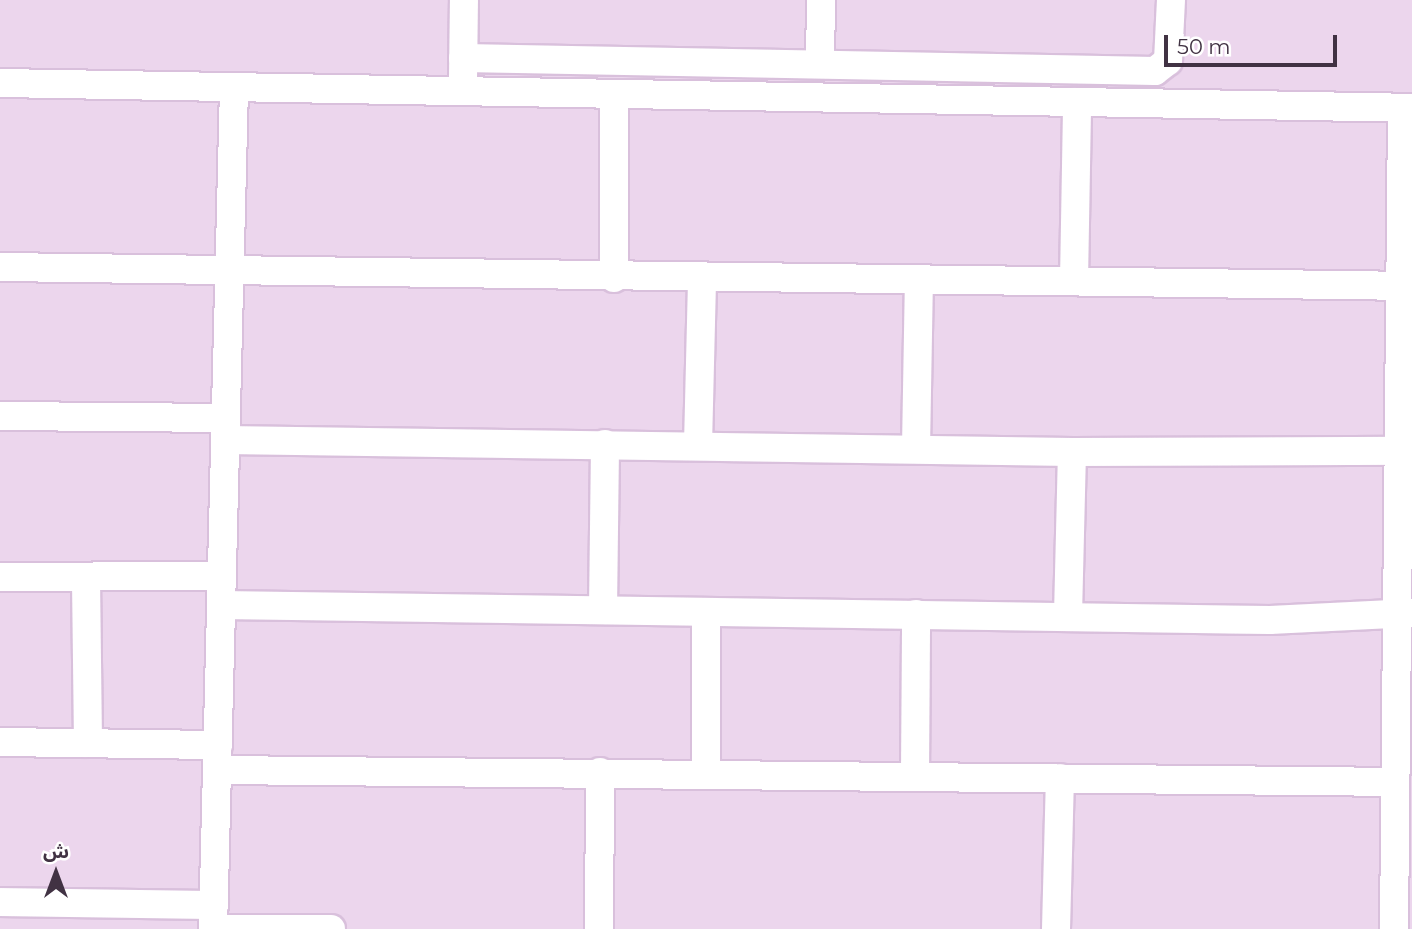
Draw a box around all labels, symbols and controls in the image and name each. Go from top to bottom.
scale bar [1167,21,1340,65]
text: 50 m [1177,34,1231,59]
north arrow [21,838,91,908]
text: ش [43,840,69,863]

